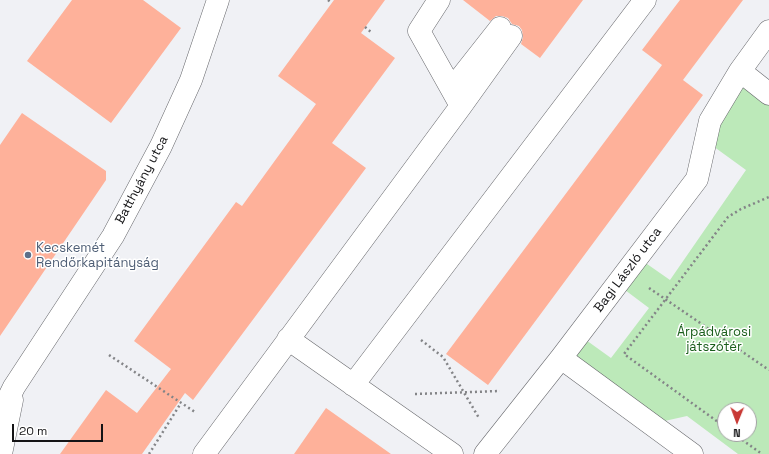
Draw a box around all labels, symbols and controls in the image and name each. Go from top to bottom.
street label: Batthyány utca [112,133,172,227]
street label: Bagi László utca [591,224,665,316]
place label: Kecskemét Rendőrkapitányság [36,240,159,271]
marker: Kecskemét Rendőrkapitányság [23,250,33,260]
park label: Árpádvárosi játszótér [677,324,751,355]
north arrow [717,402,757,442]
scale bar [14,416,105,442]
text: 20 m [19,423,47,439]
text: N [733,426,741,440]

